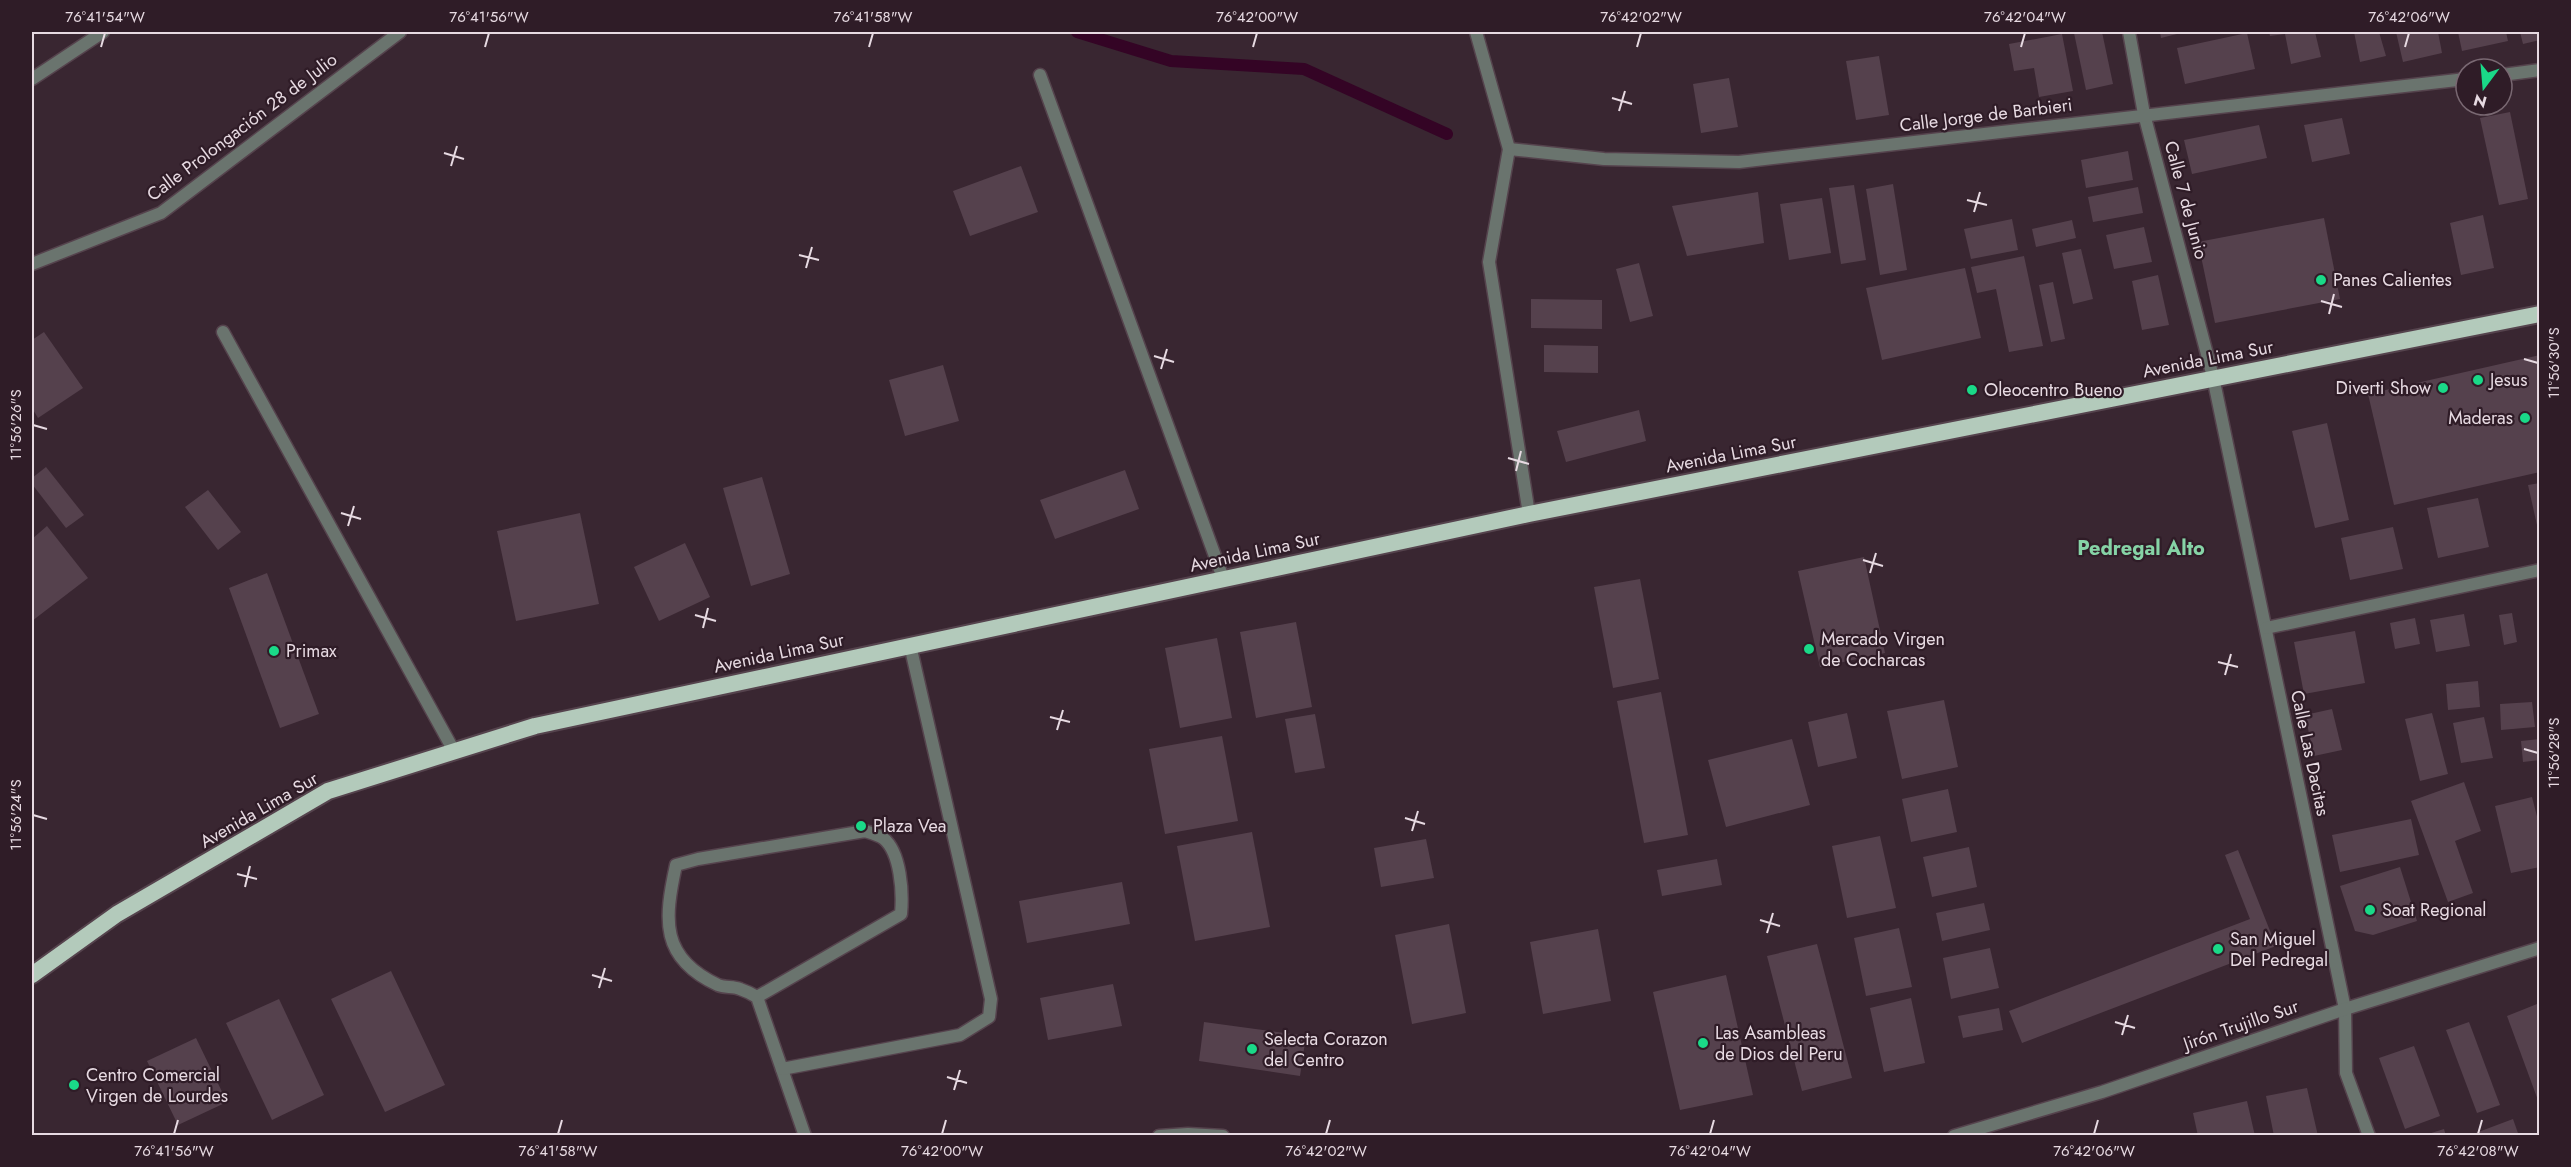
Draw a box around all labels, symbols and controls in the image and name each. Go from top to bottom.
text: 76°41'54"W [65,6,145,28]
text: 76°41'56"W [449,6,529,28]
text: 76°41'58"W [834,6,913,28]
text: 76°42'00"W [1216,6,1298,28]
text: 76°42'02"W [1600,6,1682,28]
text: 76°42'04"W [1984,6,2066,28]
text: 76°42'06"W [2368,6,2450,28]
street label: Calle Prolongación 28 de Julio [141,47,343,207]
north arrow [2454,57,2514,117]
text: N [2471,88,2489,114]
street label: Calle Jorge de Barbieri [1898,92,2074,138]
street label: Calle 7 de Junio [2158,138,2214,262]
place label: Panes Calientes [2333,267,2452,293]
marker: Panes Calientes [2314,273,2328,287]
text: 11°56'30"S [2543,327,2565,399]
street label: Avenida Lima Sur [2140,333,2276,384]
place label: Jesus [2488,367,2528,393]
marker: Jesus [2471,373,2485,387]
place label: Diverti Show [2335,375,2432,401]
place label: Oleocentro Bueno [1984,377,2122,403]
marker: Diverti Show [2436,381,2450,395]
marker: Oleocentro Bueno [1965,383,1979,397]
text: 11°56'26"S [5,389,27,461]
place label: Maderas [2448,405,2513,431]
marker: Maderas [2518,411,2532,425]
street label: Avenida Lima Sur [1663,428,1799,479]
street label: Avenida Lima Sur [1187,525,1323,579]
district label: Pedregal Alto [2077,534,2205,563]
street label: Avenida Lima Sur [711,626,847,680]
place label: Mercado Virgen de Cocharcas [1821,626,1945,673]
place label: Primax [286,638,337,664]
marker: Mercado Virgen de Cocharcas [1802,642,1816,656]
marker: Primax [267,644,281,658]
street label: Calle Las Dacitas [2284,688,2336,818]
text: 11°56'28"S [2543,718,2565,788]
street label: Avenida Lima Sur [195,765,324,854]
text: 11°56'24"S [5,779,27,851]
place label: Plaza Vea [873,813,946,839]
marker: Plaza Vea [854,819,868,833]
place label: Soat Regional [2382,897,2486,923]
marker: Soat Regional [2363,903,2377,917]
place label: San Miguel Del Pedregal [2230,926,2328,973]
marker: San Miguel Del Pedregal [2211,942,2225,956]
street label: Jirón Trujillo Sur [2178,993,2303,1058]
place label: Las Asambleas de Dios del Peru [1715,1020,1843,1067]
place label: Selecta Corazon del Centro [1264,1026,1388,1073]
marker: Las Asambleas de Dios del Peru [1696,1036,1710,1050]
marker: Selecta Corazon del Centro [1245,1042,1259,1056]
place label: Centro Comercial Virgen de Lourdes [86,1062,228,1109]
marker: Centro Comercial Virgen de Lourdes [67,1078,81,1092]
text: 76°41'56"W [134,1140,214,1162]
text: 76°41'58"W [519,1140,598,1162]
text: 76°42'00"W [901,1140,983,1162]
text: 76°42'02"W [1285,1140,1367,1162]
text: 76°42'04"W [1669,1140,1751,1162]
text: 76°42'06"W [2053,1140,2135,1162]
text: 76°42'08"W [2437,1140,2519,1162]

